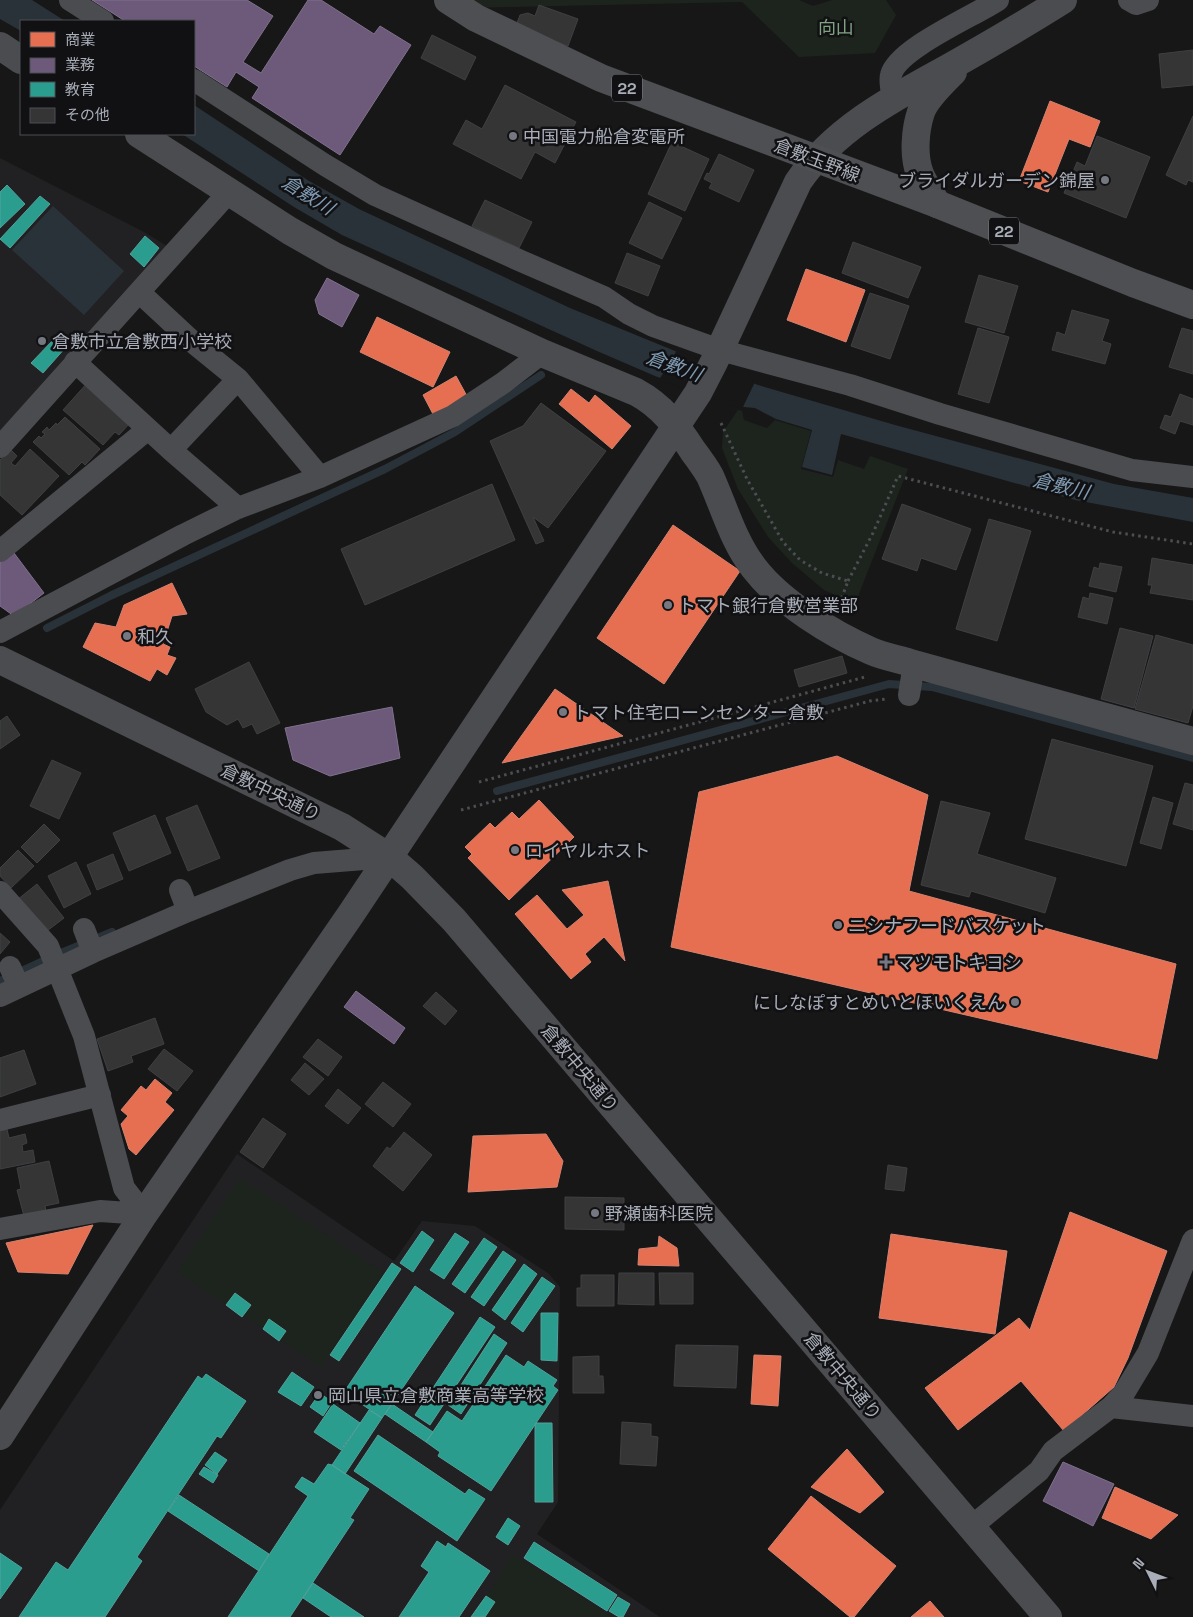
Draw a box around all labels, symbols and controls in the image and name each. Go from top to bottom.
park label: 向山 [818,16,854,39]
legend [20,20,195,135]
text: 商業 [65,30,95,49]
text: 業務 [65,55,95,74]
road number: 22 [612,75,642,102]
text: 教育 [65,80,95,99]
text: その他 [65,105,110,124]
place label: 中国電力船倉変電所 [523,125,685,148]
marker: 中国電力船倉変電所 [507,130,519,142]
street label: 倉敷玉野線 [771,133,863,187]
water label: 倉敷川 [277,169,340,222]
place label: ブライダルガーデン錦屋 [898,169,1095,192]
marker: ブライダルガーデン錦屋 [1099,174,1111,186]
road number: 22 [989,218,1019,245]
place label: 倉敷市立倉敷西小学校 [52,330,232,353]
marker: 倉敷市立倉敷西小学校 [36,335,48,347]
water label: 倉敷川 [643,345,707,388]
water label: 倉敷川 [1030,467,1094,506]
place label: トマト銀行倉敷営業部 [678,594,858,617]
marker: トマト銀行倉敷営業部 [662,599,674,611]
place label: 和久 [137,625,173,648]
marker: 和久 [121,630,133,642]
place label: トマト住宅ローンセンター倉敷 [573,701,824,724]
marker: トマト住宅ローンセンター倉敷 [557,706,569,718]
street label: 倉敷中央通り [217,758,325,826]
place label: ロイヤルホスト [525,839,650,862]
marker: ロイヤルホスト [509,844,521,856]
place label: ニシナフードバスケット [848,914,1046,937]
marker: ニシナフードバスケット [832,919,844,931]
place label: マツモトキヨシ [896,951,1022,974]
marker: マツモトキヨシ [880,956,892,968]
place label: にしなぽすとめいとほいくえん [753,991,1005,1014]
marker: にしなぽすとめいとほいくえん [1009,996,1021,1008]
street label: 倉敷中央通り [536,1019,624,1117]
place label: 野瀬歯科医院 [605,1202,713,1225]
marker: 野瀬歯科医院 [589,1207,601,1219]
street label: 倉敷中央通り [799,1327,887,1425]
place label: 岡山県立倉敷商業高等学校 [328,1384,544,1407]
marker: 岡山県立倉敷商業高等学校 [312,1389,324,1401]
north arrow [1123,1547,1173,1597]
text: N [1129,1554,1148,1573]

